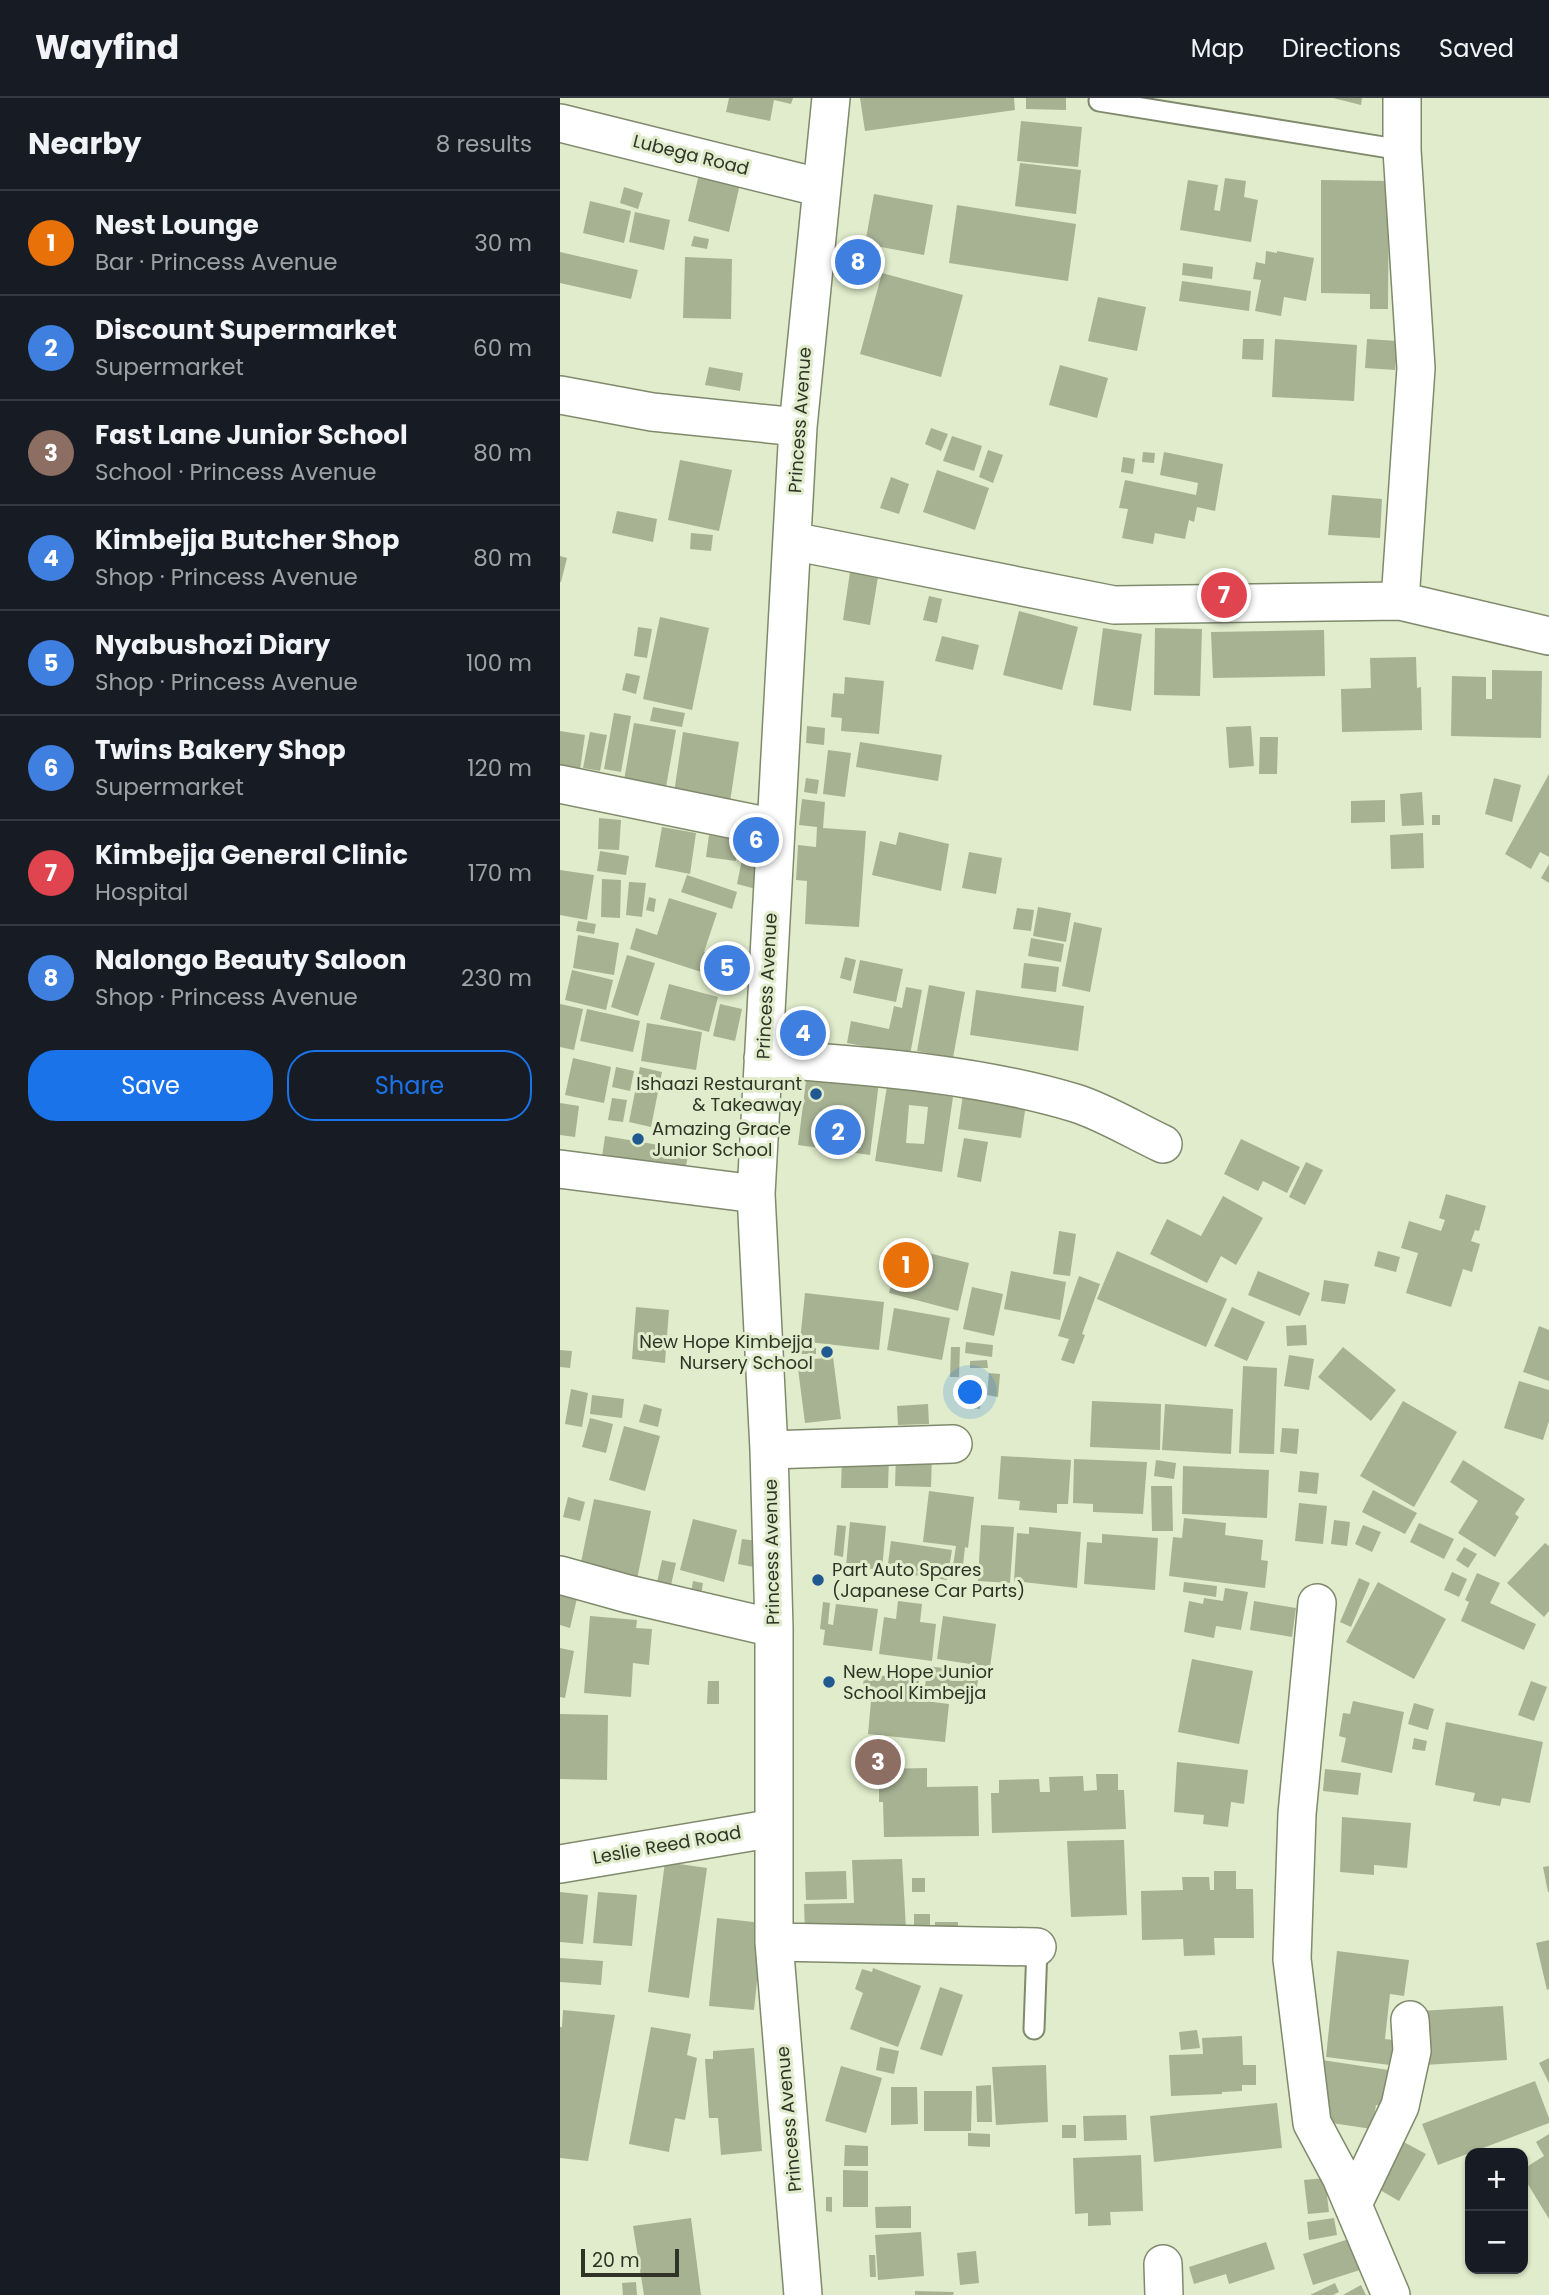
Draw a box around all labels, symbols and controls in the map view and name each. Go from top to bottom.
text: Wayfind [35,24,179,71]
text: Map [1191,32,1244,65]
text: Directions [1282,32,1401,65]
text: Saved [1439,32,1514,65]
text: Nearby [28,122,142,165]
text: 8 results [436,128,532,160]
street label: Lubega Road [631,128,752,181]
text: Nest Lounge [95,207,259,243]
text: 1 [47,227,55,259]
text: 30 m [474,227,532,259]
pin: 8 [835,236,881,288]
text: Bar · Princess Avenue [95,246,337,278]
text: Discount Supermarket [95,312,397,348]
text: 2 [44,332,58,364]
text: 60 m [473,332,532,364]
street label: Princess Avenue [782,346,817,494]
text: Supermarket [95,351,244,383]
text: Fast Lane Junior School [95,417,408,453]
text: 3 [44,437,58,469]
text: 80 m [473,437,532,469]
text: School · Princess Avenue [95,456,376,488]
text: Kimbejja Butcher Shop [95,522,399,558]
text: 4 [43,542,59,574]
text: 80 m [473,542,532,574]
text: Shop · Princess Avenue [95,561,358,593]
pin: 7 [1201,569,1247,621]
text: Nyabushozi Diary [95,627,330,663]
text: 5 [44,647,58,679]
text: 100 m [466,647,532,679]
text: Shop · Princess Avenue [95,666,358,698]
text: Twins Bakery Shop [95,732,346,768]
text: 6 [44,752,58,784]
text: 120 m [467,752,532,784]
text: Supermarket [95,771,244,803]
pin: 6 [733,814,779,866]
text: Kimbejja General Clinic [95,837,408,873]
text: 7 [45,857,57,889]
text: 170 m [468,857,532,889]
text: Hospital [95,876,188,908]
street label: Princess Avenue [750,912,783,1060]
text: Nalongo Beauty Saloon [95,942,406,978]
pin: 5 [704,942,750,994]
text: 8 [44,962,58,994]
text: 230 m [461,962,532,994]
text: Shop · Princess Avenue [95,981,358,1013]
pin: 4 [780,1007,826,1059]
button: Save [28,1050,273,1121]
button: Share [287,1050,532,1121]
place label: Ishaazi Restaurant & Takeaway [636,1071,802,1117]
marker: Ishaazi Restaurant & Takeaway [808,1086,824,1102]
pin: 2 [815,1106,861,1158]
place label: Amazing Grace Junior School [652,1116,791,1162]
marker: Amazing Grace Junior School [630,1131,646,1147]
pin: 1 [883,1239,929,1291]
place label: New Hope Kimbejja Nursery School [639,1329,813,1375]
marker: New Hope Kimbejja Nursery School [819,1344,835,1360]
your location [953,1375,987,1409]
street label: Princess Avenue [758,1479,785,1625]
place label: Part Auto Spares (Japanese Car Parts) [832,1557,1025,1603]
marker: Part Auto Spares (Japanese Car Parts) [810,1572,826,1588]
place label: New Hope Junior School Kimbejja [843,1659,994,1705]
marker: New Hope Junior School Kimbejja [821,1674,837,1690]
pin: 3 [855,1736,901,1788]
street label: Leslie Reed Road [591,1819,743,1870]
street label: Princess Avenue [770,2045,807,2193]
map controls [1465,2148,1528,2274]
button: + [1465,2148,1528,2211]
button: − [1465,2211,1528,2274]
scale bar [581,2246,679,2278]
text: 20 m [592,2247,640,2274]

